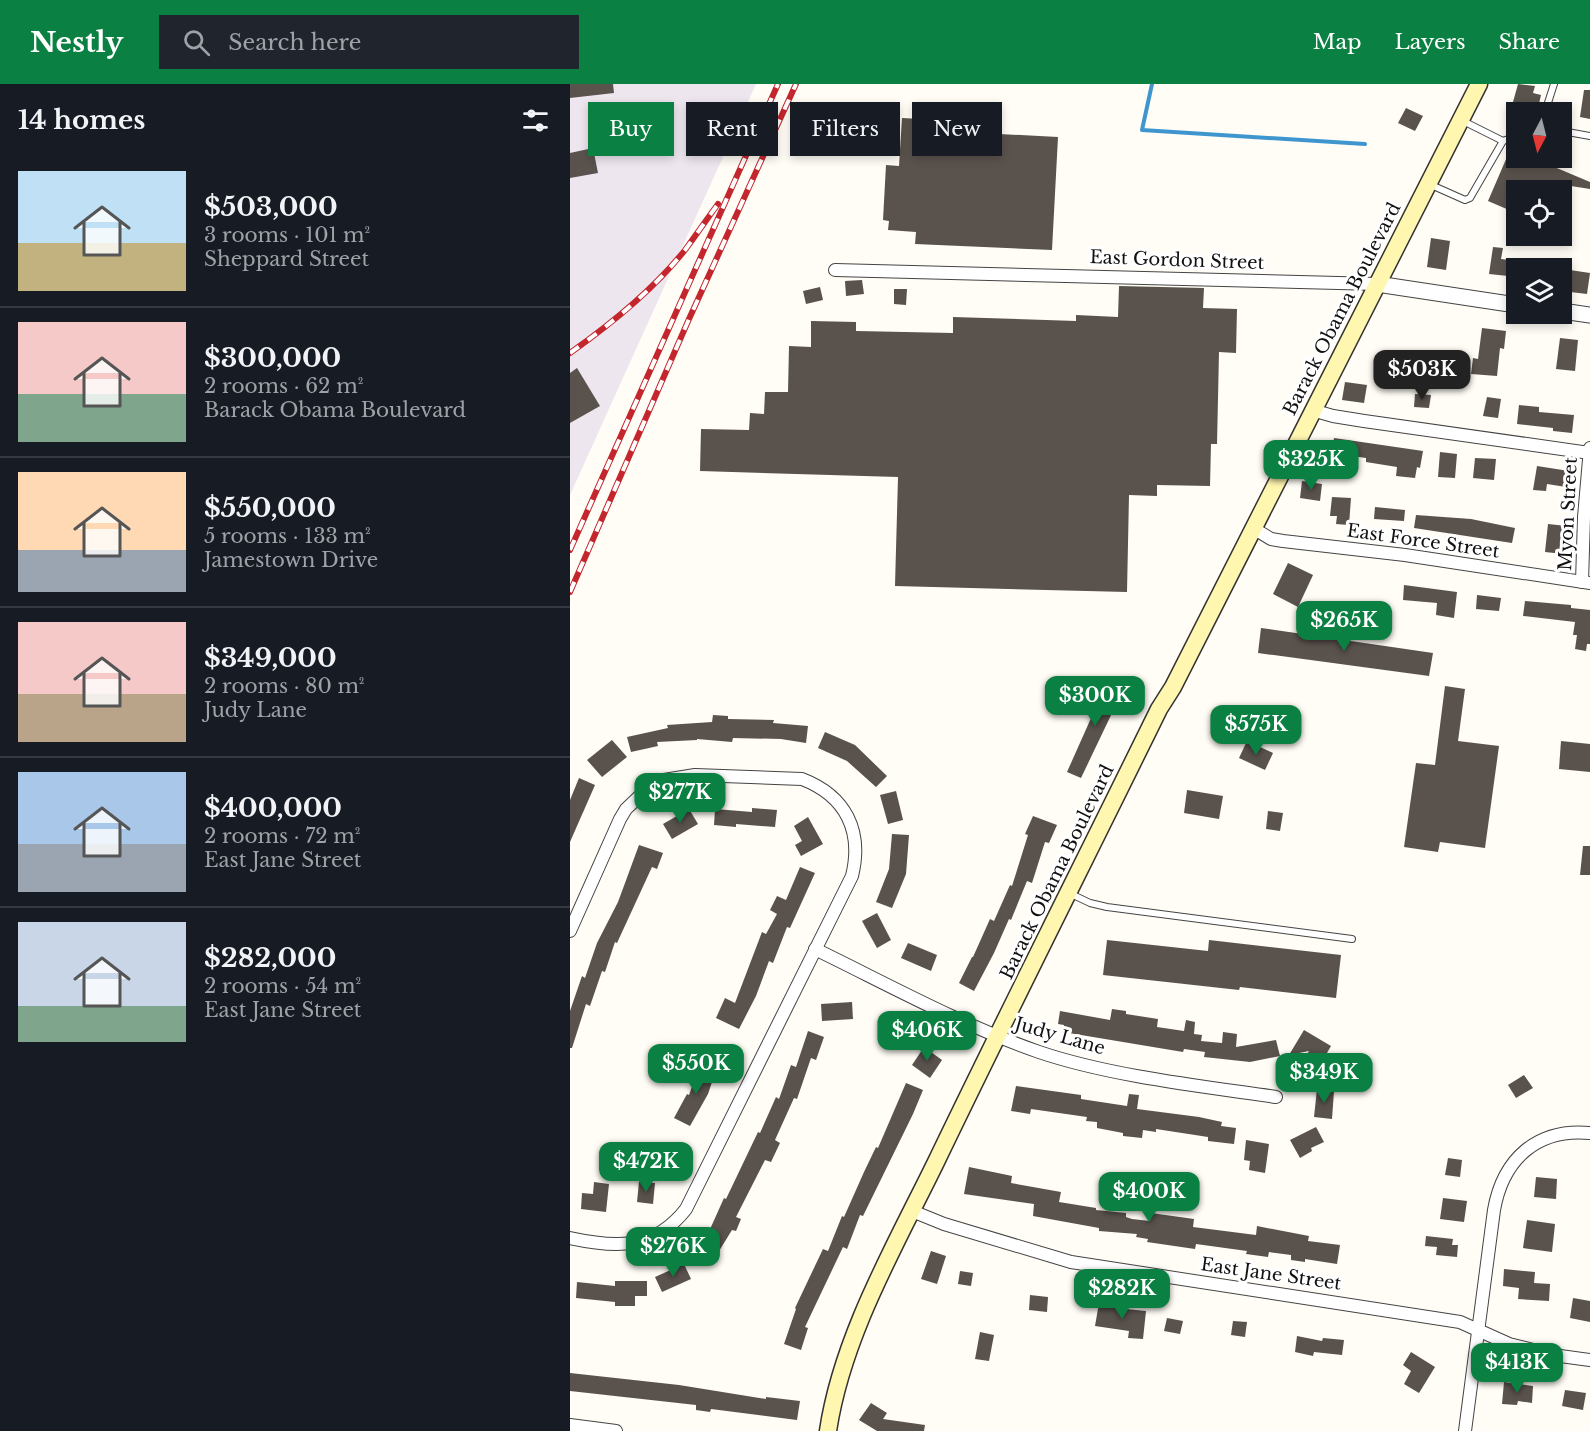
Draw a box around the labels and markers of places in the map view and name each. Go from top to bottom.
pin: $503K [1380,350,1464,401]
pin: $325K [1269,440,1353,491]
pin: $265K [1302,601,1386,652]
pin: $300K [1053,676,1137,727]
pin: $575K [1214,705,1298,756]
pin: $277K [638,773,722,824]
pin: $406K [885,1011,969,1062]
pin: $550K [654,1044,738,1095]
pin: $349K [1282,1053,1366,1104]
pin: $472K [604,1142,688,1193]
pin: $400K [1107,1172,1191,1223]
pin: $276K [631,1227,715,1278]
pin: $282K [1080,1269,1164,1320]
pin: $413K [1475,1343,1559,1394]

